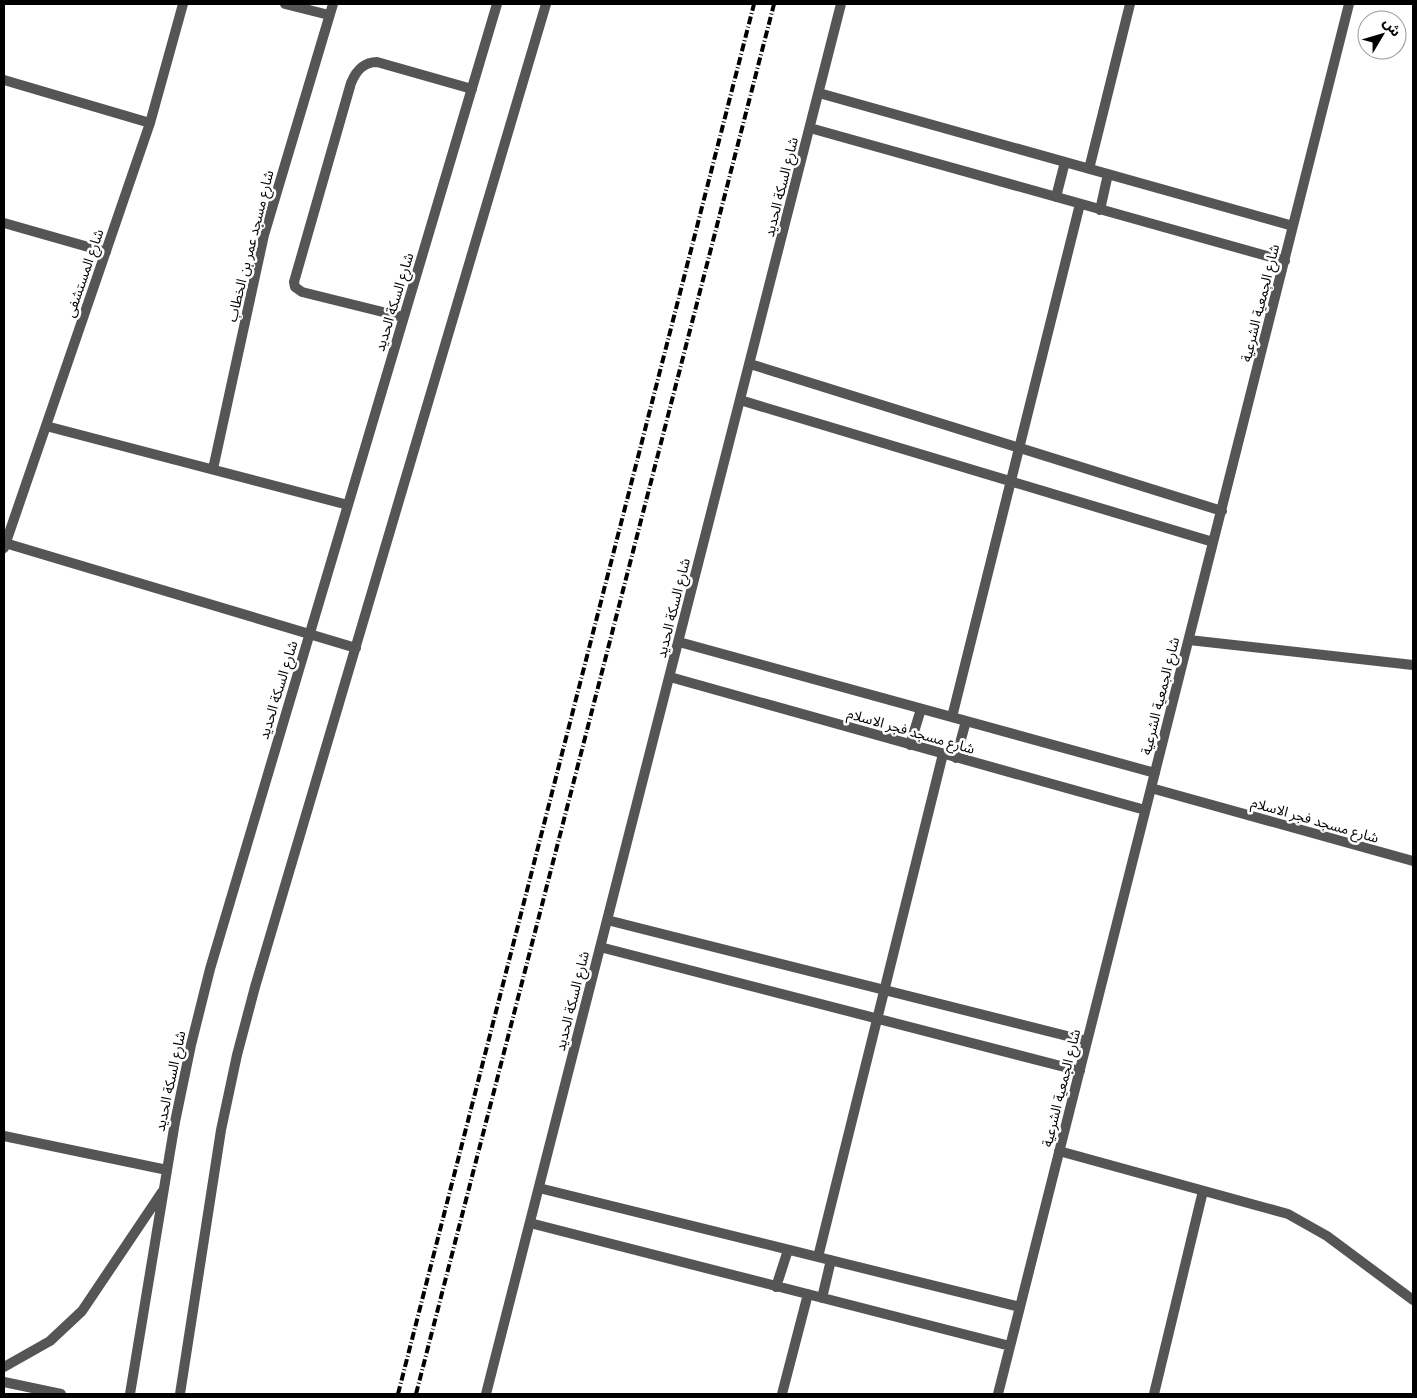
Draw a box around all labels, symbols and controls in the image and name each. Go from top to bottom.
north arrow [1357,10,1407,60]
text: ش [1380,15,1404,39]
street label: شارع السكة الحديد [761,135,804,239]
street label: شارع مسجد عمر بن الخطاب [223,169,280,324]
street label: شارع المستشفى [61,227,109,320]
street label: شارع الجمعية الشرعية [1238,242,1285,364]
street label: شارع السكة الحديد [371,251,419,354]
street label: شارع السكة الحديد [653,556,696,660]
street label: شارع الجمعية الشرعية [1138,635,1185,757]
street label: شارع السكة الحديد [255,639,303,742]
street label: شارع مسجد فجر الاسلام [845,705,977,760]
street label: شارع مسجد فجر الاسلام [1249,794,1381,849]
street label: شارع السكة الحديد [552,949,595,1053]
street label: شارع الجمعية الشرعية [1039,1027,1086,1149]
street label: شارع السكة الحديد [152,1029,191,1133]

